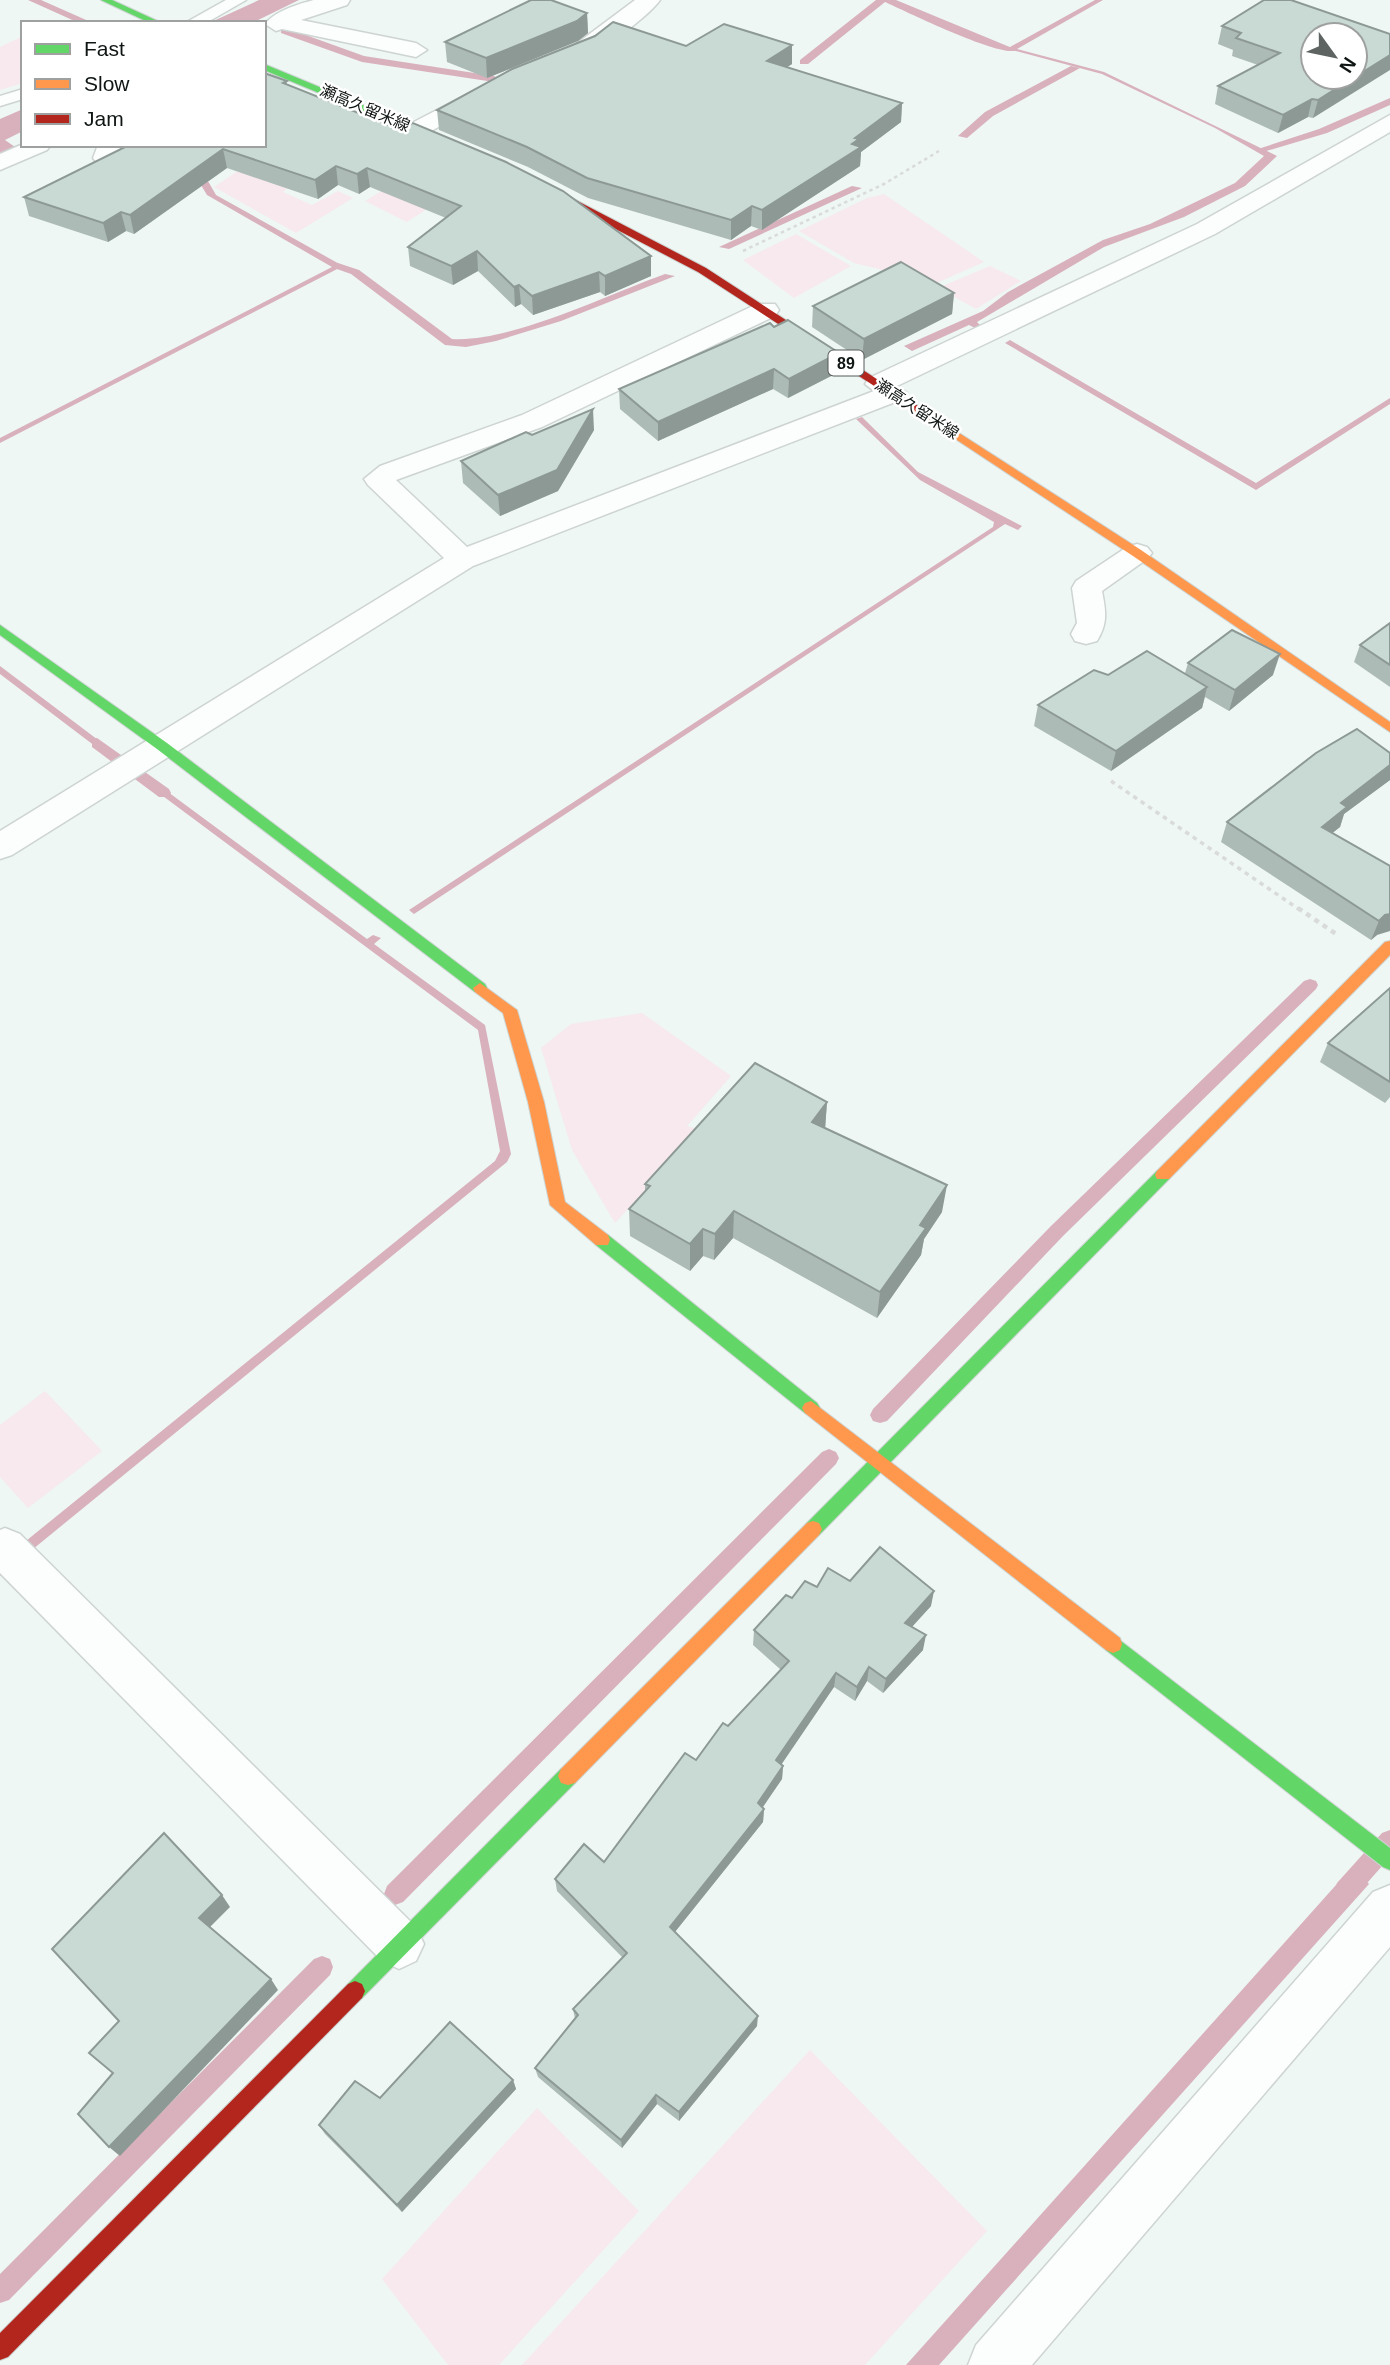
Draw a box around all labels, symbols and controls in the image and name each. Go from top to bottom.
legend [21,21,266,147]
north arrow [1299,21,1369,91]
text: Fast [84,37,125,60]
text: N [1335,54,1360,76]
text: Slow [84,72,130,95]
street label: 瀬高久留米線 [317,81,413,135]
text: Jam [84,107,124,130]
road number: 89 [828,350,864,376]
street label: 瀬高久留米線 [872,376,962,442]

